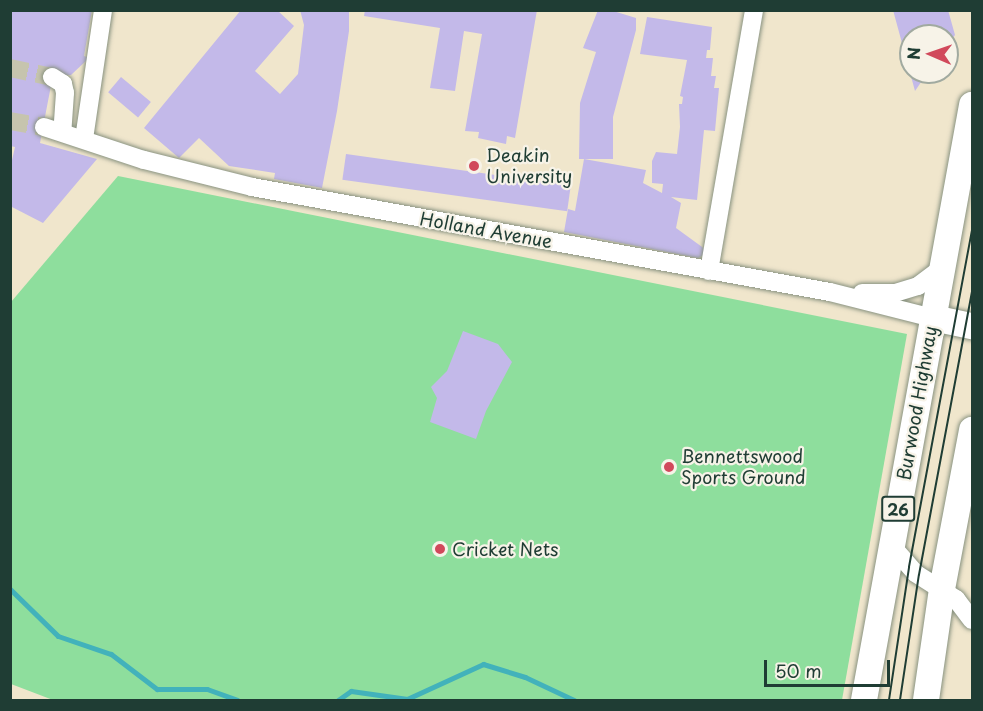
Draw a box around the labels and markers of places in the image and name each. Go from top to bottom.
place label: Deakin University [486,145,572,188]
marker: Deakin University [467,159,481,173]
place label: Bennettswood Sports Ground [681,446,806,488]
marker: Bennettswood Sports Ground [662,460,676,474]
place label: Cricket Nets [452,538,561,560]
marker: Cricket Nets [433,542,447,556]

